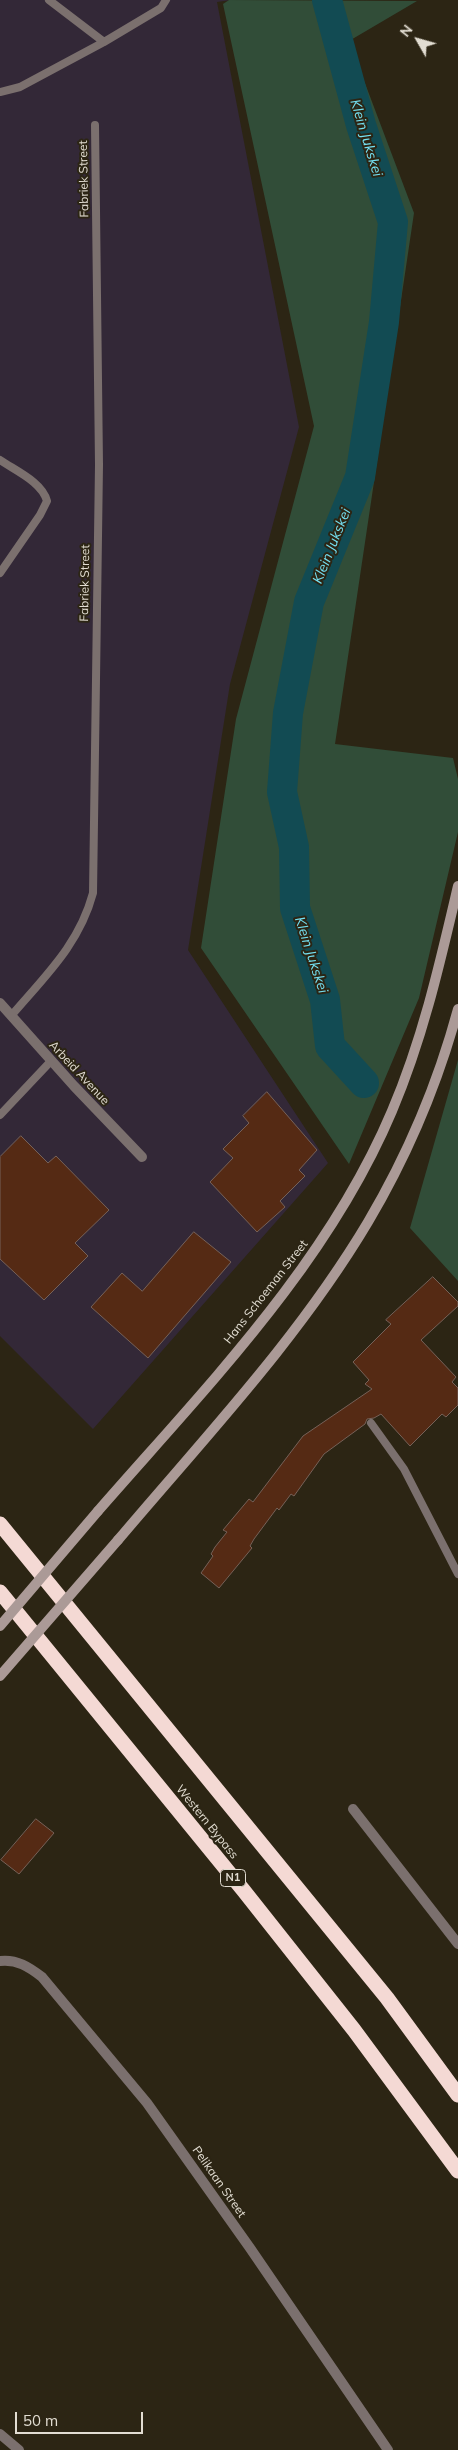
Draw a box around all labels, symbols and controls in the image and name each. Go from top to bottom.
north arrow [393,15,443,65]
text: N [396,21,417,40]
water label: Klein Jukskei [346,97,386,179]
street label: Fabriek Street [76,140,92,218]
water label: Klein Jukskei [309,506,355,586]
street label: Fabriek Street [77,544,93,622]
water label: Klein Jukskei [291,915,331,995]
street label: Arbeid Avenue [46,1038,112,1108]
street label: Hans Schoeman Street [221,1237,311,1347]
street label: Western Bypass [173,1782,241,1862]
road number: N1 [220,1870,246,1886]
street label: Pelikaan Street [189,2144,249,2220]
scale bar [18,2402,145,2434]
text: 50 m [23,2411,58,2430]

